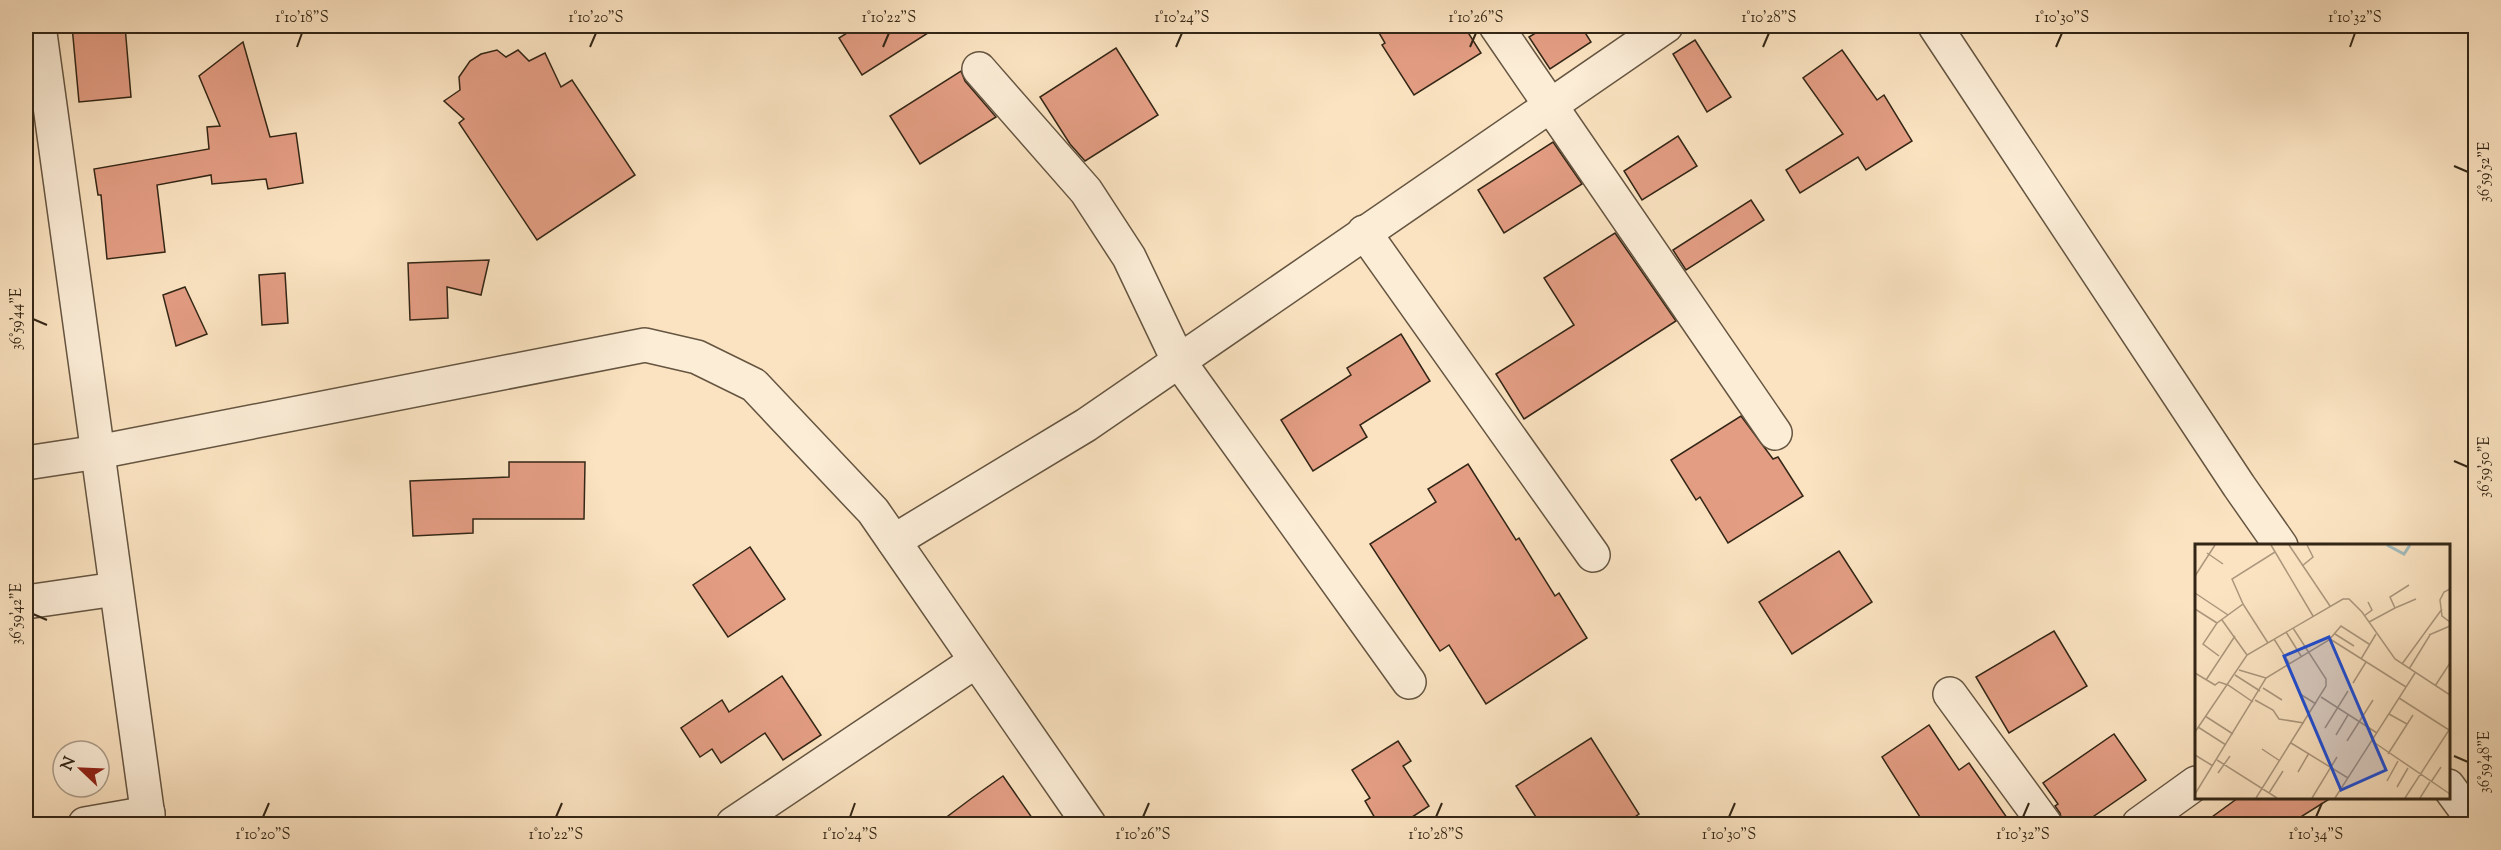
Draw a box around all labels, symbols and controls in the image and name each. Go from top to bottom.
text: 1°10'18"S [275,8,329,29]
text: 1°10'20"S [568,8,624,29]
text: 1°10'22"S [862,8,916,29]
text: 1°10'24"S [1154,8,1210,29]
text: 1°10'26"S [1448,8,1504,29]
text: 1°10'28"S [1741,8,1797,29]
text: 1°10'30"S [2035,8,2089,29]
text: 1°10'32"S [2328,8,2382,29]
text: 36°59'52"E [2475,142,2496,202]
text: 36°59'44"E [7,288,28,350]
text: 36°59'50"E [2475,436,2496,498]
inset map [2195,544,2450,799]
text: 36°59'42"E [7,583,28,645]
text: 36°59'48"E [2475,731,2496,793]
north arrow [51,739,111,799]
text: N [56,754,83,774]
text: 1°10'20"S [235,825,291,846]
text: 1°10'22"S [529,825,583,846]
text: 1°10'24"S [822,825,878,846]
text: 1°10'26"S [1115,825,1171,846]
text: 1°10'28"S [1408,825,1464,846]
text: 1°10'30"S [1702,825,1756,846]
text: 1°10'32"S [1996,825,2050,846]
text: 1°10'34"S [2289,825,2343,846]

